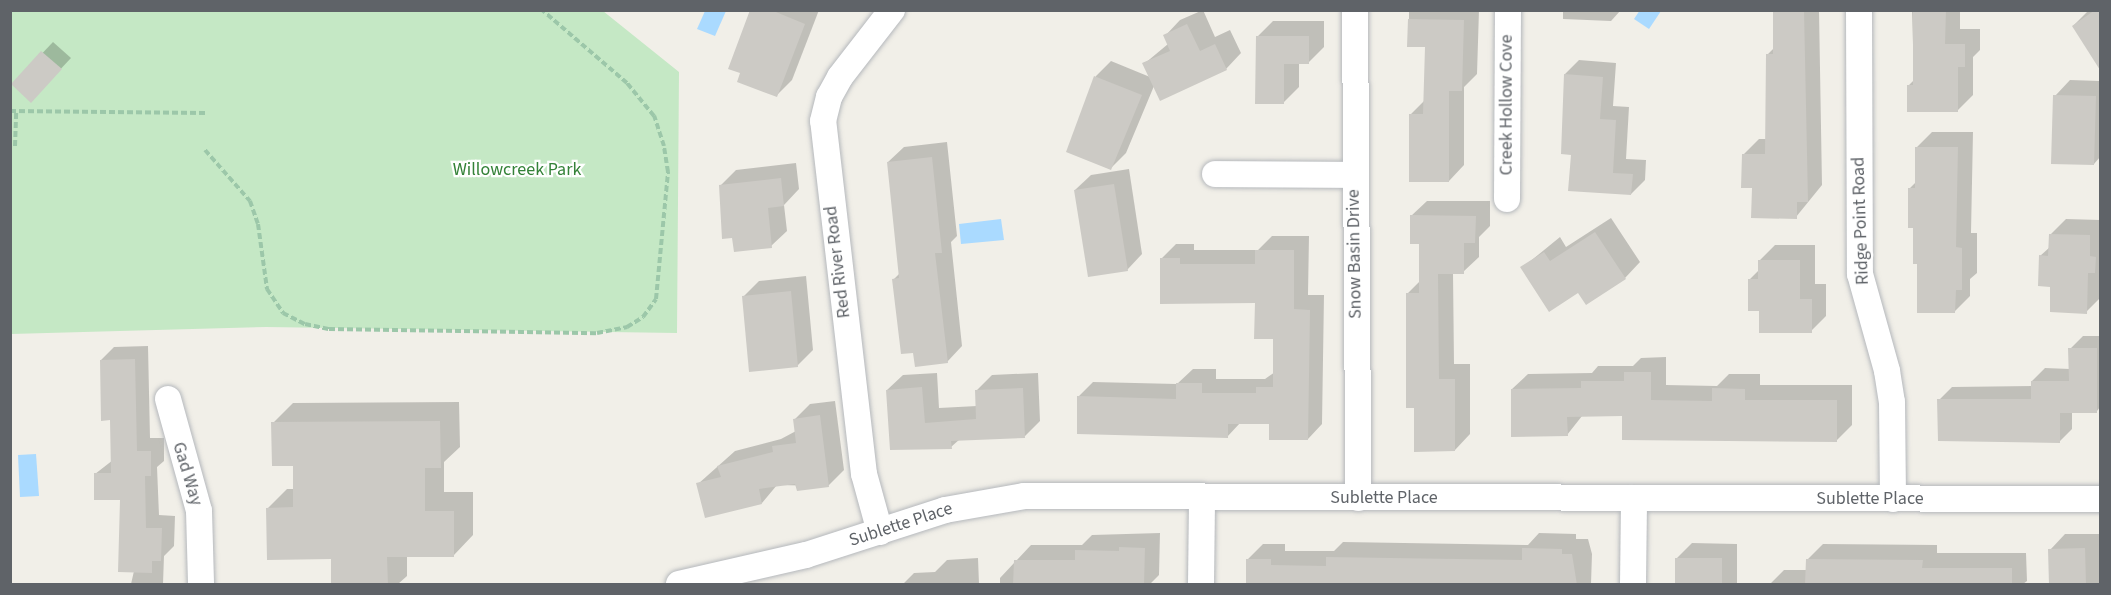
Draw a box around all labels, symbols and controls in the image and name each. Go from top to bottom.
street label: Creek Hollow Cove [1496,35,1518,175]
street label: Ridge Point Road [1848,157,1874,285]
park label: Willowcreek Park [453,159,581,181]
street label: Snow Basin Drive [1343,189,1367,319]
street label: Red River Road [820,205,856,319]
street label: Gad Way [167,440,207,508]
street label: Sublette Place [1330,487,1438,509]
street label: Sublette Place [1816,488,1924,510]
street label: Sublette Place [847,498,955,552]

